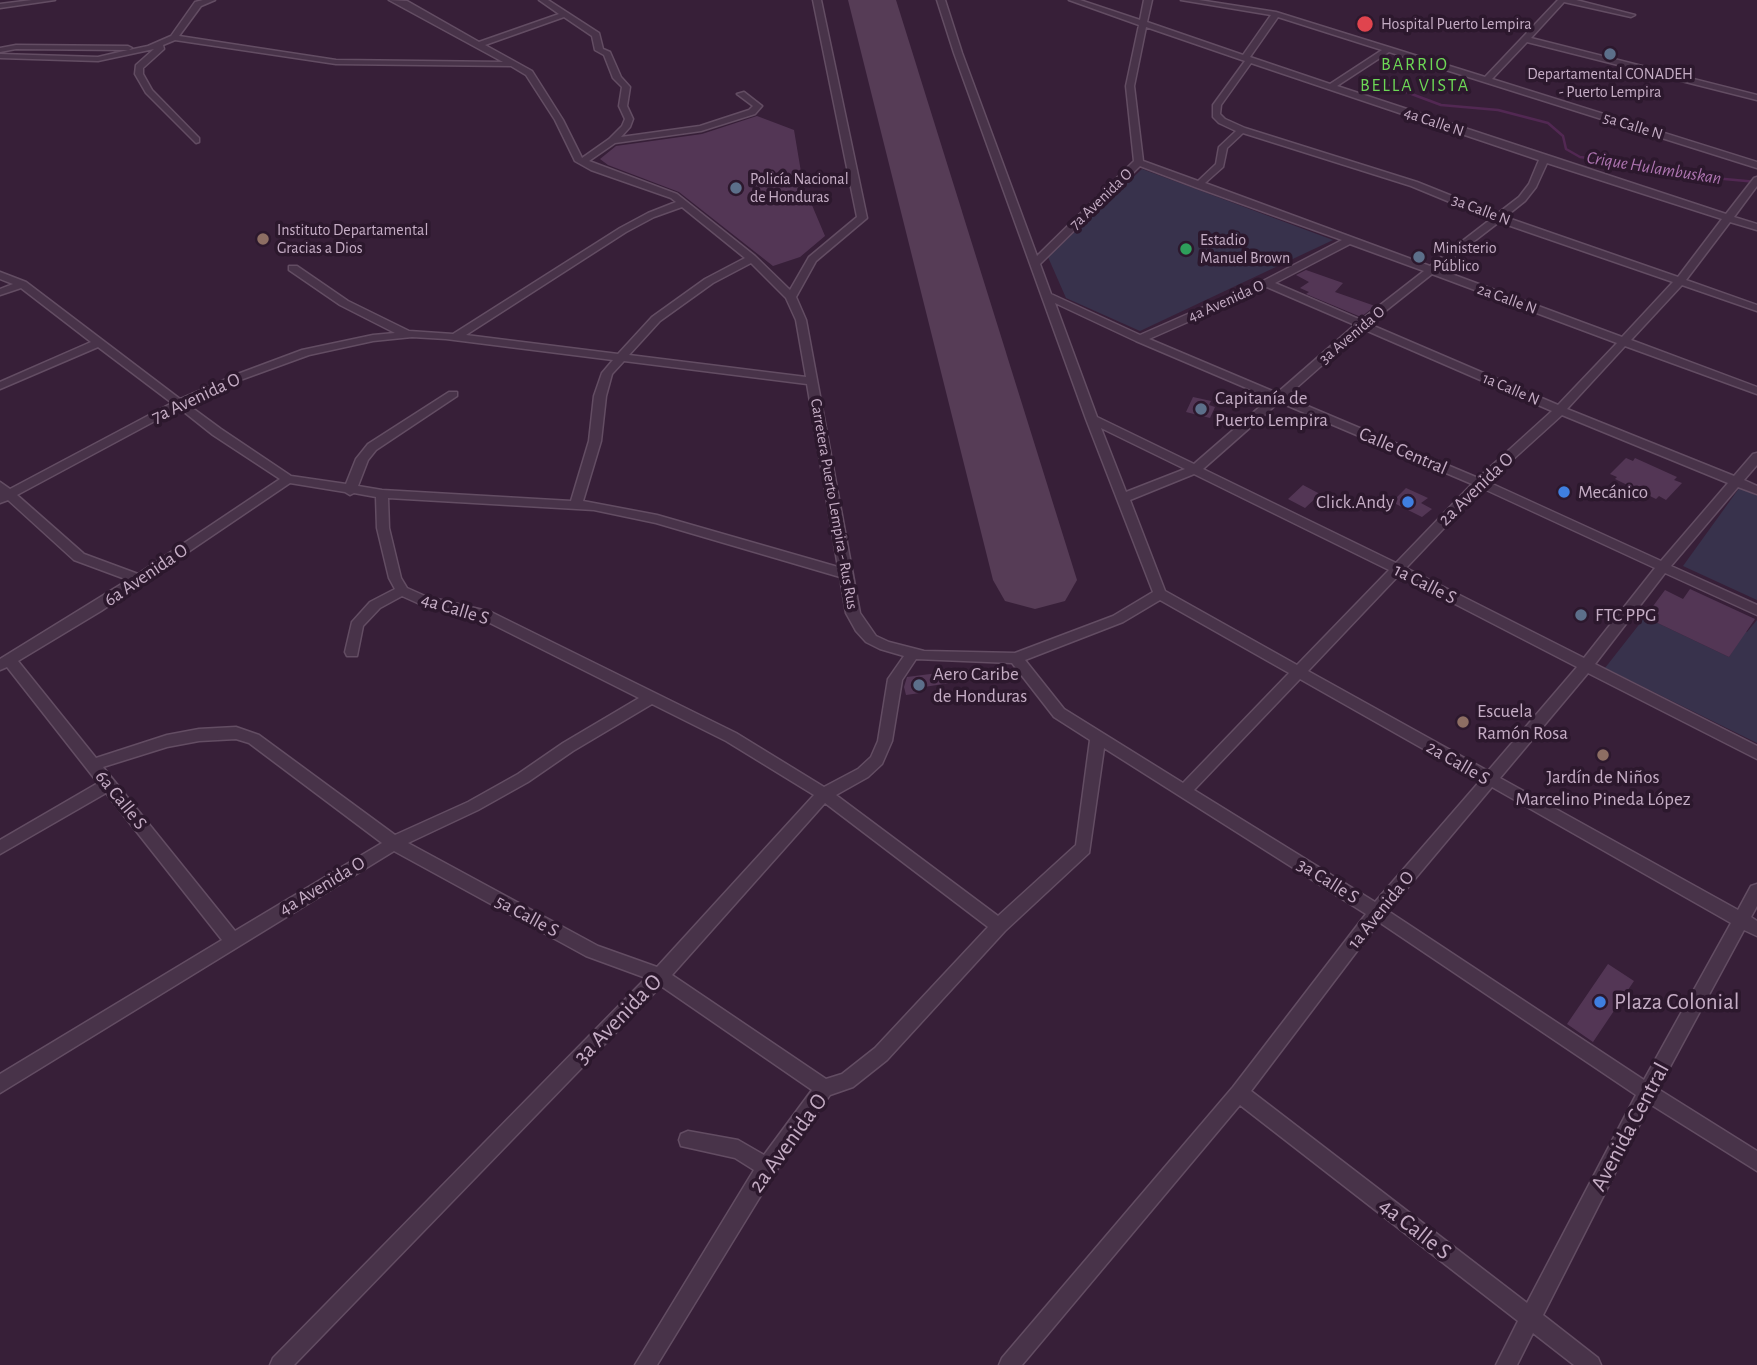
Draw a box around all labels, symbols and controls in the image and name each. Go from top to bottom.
marker: Hospital Puerto Lempira [1355,14,1375,34]
place label: Hospital Puerto Lempira [1381,14,1532,34]
marker: Departamental CONADEH - Puerto Lempira [1602,46,1618,62]
district label: BARRIO BELLA VISTA [1361,54,1469,96]
place label: Departamental CONADEH - Puerto Lempira [1527,64,1693,102]
street label: 4a Calle N [1401,103,1467,141]
street label: 5a Calle N [1601,108,1665,144]
water label: Crique Hulambuskan [1585,147,1723,189]
street label: 7a Avenida O [1065,164,1137,234]
place label: Policía Nacional de Honduras [750,169,849,207]
marker: Policía Nacional de Honduras [728,180,744,196]
street label: 3a Calle N [1449,190,1513,230]
place label: Instituto Departamental Gracias a Dios [277,220,428,258]
place label: Estadio Manuel Brown [1200,230,1290,268]
marker: Instituto Departamental Gracias a Dios [255,231,271,247]
place label: Ministerio Público [1433,238,1497,276]
marker: Estadio Manuel Brown [1178,241,1194,257]
marker: Ministerio Público [1411,249,1427,265]
street label: 4a Avenida O [1185,276,1267,326]
street label: 2a Calle N [1475,279,1539,319]
street label: 3a Avenida O [1315,302,1389,368]
street label: 7a Avenida O [148,368,244,428]
street label: 1a Calle N [1480,368,1542,410]
place label: Capitanía de Puerto Lempira [1215,387,1328,431]
street label: Carretera Puerto Lempira - Rus Rus [806,397,862,611]
marker: Capitanía de Puerto Lempira [1193,401,1209,417]
street label: Calle Central [1356,422,1450,480]
street label: 2a Avenida O [1434,447,1518,531]
place label: Mecánico [1578,481,1648,503]
marker: Mecánico [1556,484,1572,500]
place label: Click.Andy [1316,491,1394,513]
marker: Click.Andy [1400,494,1416,510]
street label: 6a Avenida O [100,539,192,611]
street label: 1a Calle S [1390,559,1460,609]
street label: 4a Calle S [418,588,492,630]
place label: FTC PPG [1595,604,1656,626]
marker: FTC PPG [1573,607,1589,623]
place label: Aero Caribe de Honduras [933,663,1027,707]
marker: Aero Caribe de Honduras [911,677,927,693]
place label: Escuela Ramón Rosa [1477,700,1568,744]
marker: Escuela Ramón Rosa [1455,714,1471,730]
street label: 2a Calle S [1422,736,1494,790]
marker: Jardín de Niños Marcelino Pineda López [1595,747,1611,763]
street label: 6a Calle S [90,766,152,834]
place label: Jardín de Niños Marcelino Pineda López [1515,766,1691,810]
street label: 4a Avenida O [275,851,369,921]
street label: 3a Calle S [1293,853,1363,909]
street label: 1a Avenida O [1343,866,1419,954]
street label: 5a Calle S [491,890,563,942]
street label: 3a Avenida O [568,968,668,1070]
place label: Plaza Colonial [1614,988,1739,1016]
marker: Plaza Colonial [1592,994,1608,1010]
street label: Avenida Central [1585,1058,1675,1196]
street label: 2a Avenida O [743,1088,833,1198]
street label: 4a Calle S [1373,1192,1457,1266]

